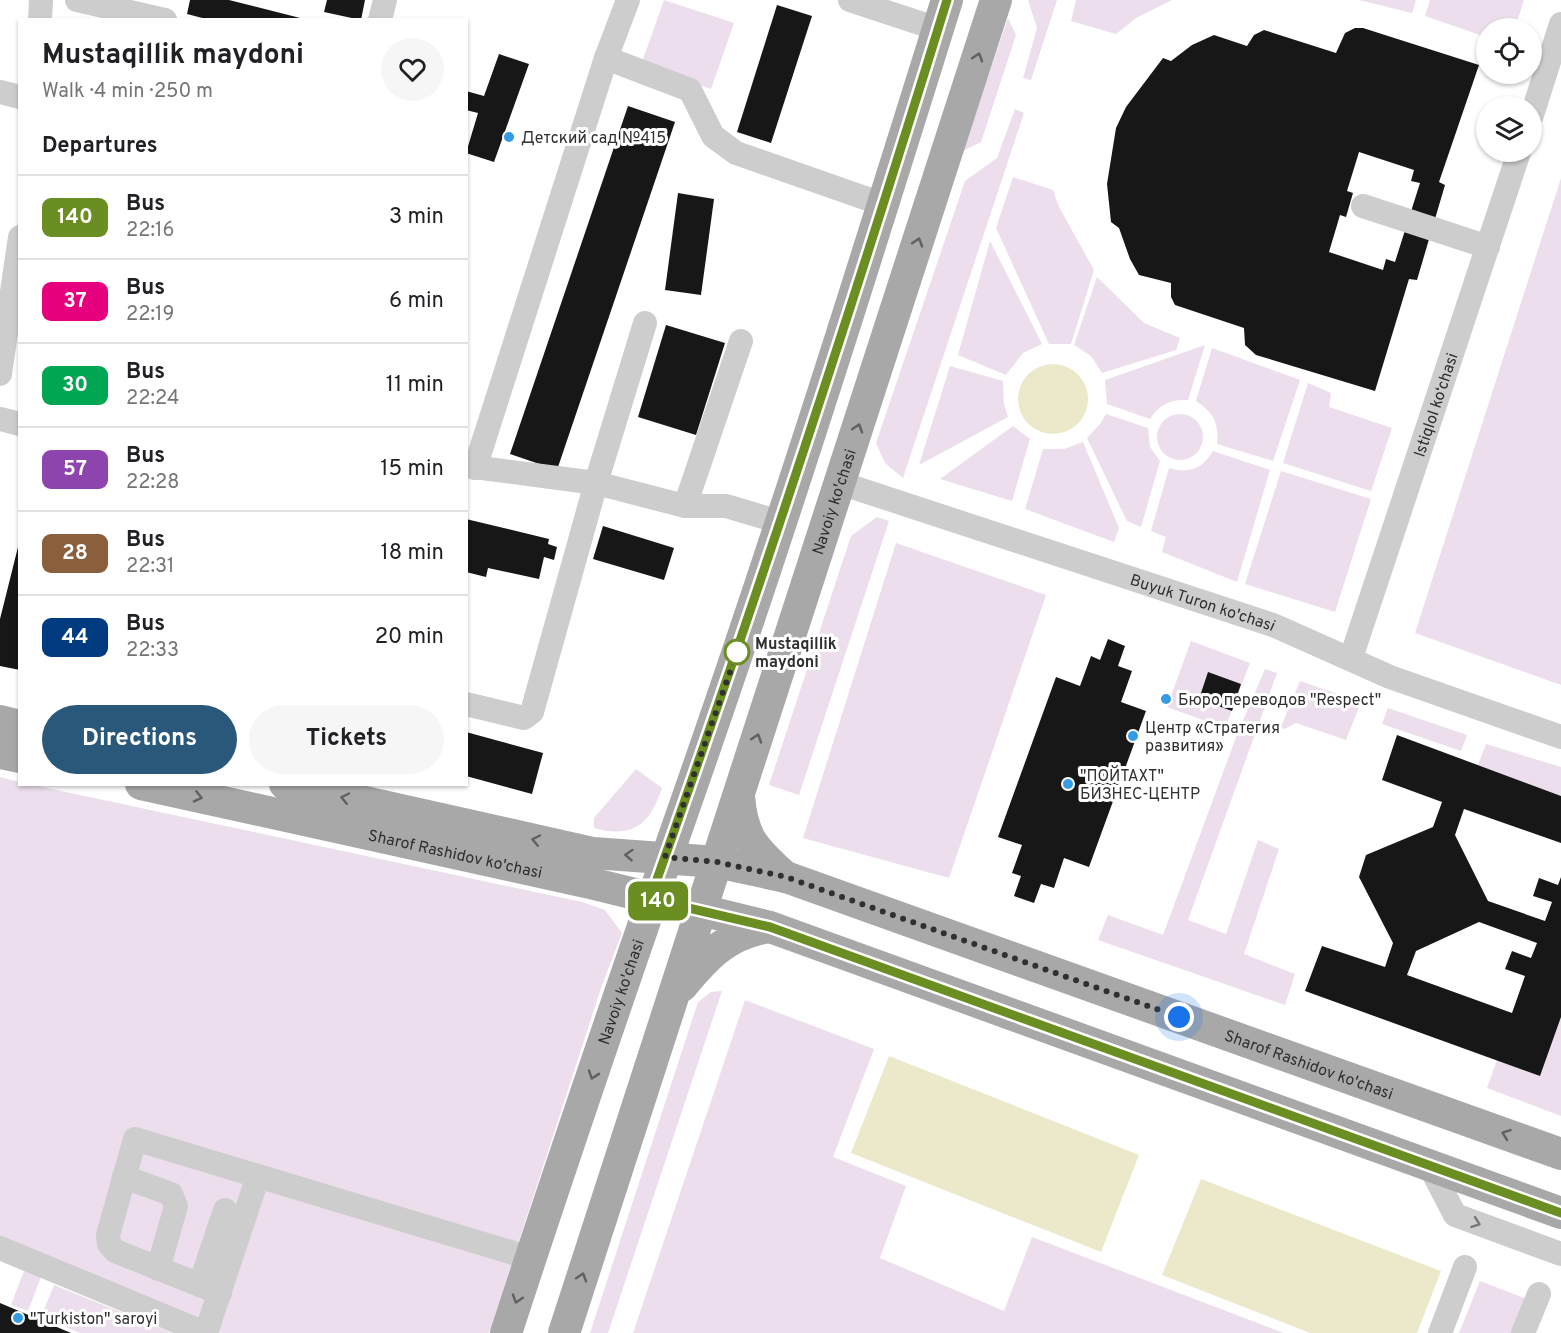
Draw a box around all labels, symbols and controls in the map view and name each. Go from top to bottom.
map controls [1476,18,1542,162]
button: locate [1476,18,1542,84]
text: Mustaqillik maydoni [42,38,304,74]
button: heart [381,38,444,101]
one-way arrow [970,52,983,63]
text: Walk · 4 min · 250 m [42,79,213,105]
button: layers [1476,96,1542,162]
place label: Детский сад №415 [521,129,666,149]
marker: Детский сад №415 [502,130,516,144]
text: Departures [42,133,158,160]
text: Bus [126,191,165,218]
text: 140 [57,204,93,231]
text: 3 min [389,204,444,231]
text: 22:16 [126,218,174,244]
one-way arrow [910,237,923,248]
text: Bus [126,275,165,302]
text: 37 [63,288,87,315]
text: 6 min [389,288,444,315]
text: 22:19 [126,302,174,328]
street label: Istiqlol ko‘chasi [1410,351,1464,460]
text: Bus [126,359,165,386]
text: 30 [62,372,88,399]
text: 11 min [386,372,444,399]
text: 22:24 [126,386,179,412]
one-way arrow [850,423,863,434]
text: Bus [126,443,165,470]
street label: Navoiy ko'chasi [809,447,862,558]
text: 57 [63,456,87,483]
text: 15 min [380,456,444,483]
text: 22:28 [126,470,179,496]
text: Bus [126,527,165,554]
text: 28 [62,540,88,567]
text: 18 min [381,540,444,567]
text: 22:31 [126,554,174,580]
street label: Buyuk Turon ko'chasi [1127,571,1278,637]
text: Bus [126,611,165,638]
text: 44 [62,624,89,651]
text: 20 min [375,624,444,651]
place label: Mustaqillik maydoni [755,635,837,673]
text: 22:33 [126,638,179,664]
marker: Mustaqillik maydoni [724,639,750,665]
place label: Бюро переводов "Respect" [1178,691,1381,711]
marker: Бюро переводов "Respect" [1159,692,1173,706]
button: Directions [42,705,237,774]
button: Tickets [249,705,444,774]
place label: Центр «Стратегия развития» [1145,719,1280,757]
marker: Центр «Стратегия развития» [1126,729,1140,743]
one-way arrow [750,733,762,744]
place label: "ПОЙТАХТ" БИЗНЕС-ЦЕНТР [1080,765,1200,805]
marker: "ПОЙТАХТ" БИЗНЕС-ЦЕНТР [1061,777,1075,791]
one-way arrow [192,790,202,803]
one-way arrow [341,792,351,805]
street label: Sharof Rashidov ko'chasi [366,826,544,884]
one-way arrow [531,834,541,847]
one-way arrow [625,849,634,862]
line badge: 140 [624,882,692,920]
text: 140 [640,888,676,915]
street label: Navoiy ko'chasi [595,937,650,1048]
your location [1164,1002,1194,1032]
street label: Sharof Rashidov ko'chasi [1221,1026,1395,1105]
one-way arrow [587,1069,600,1080]
one-way arrow [1501,1129,1512,1142]
one-way arrow [1470,1215,1481,1228]
one-way arrow [575,1272,587,1283]
one-way arrow [512,1293,524,1304]
place label: "Turkiston" saroyi [30,1310,157,1330]
marker: "Turkiston" saroyi [11,1311,25,1325]

